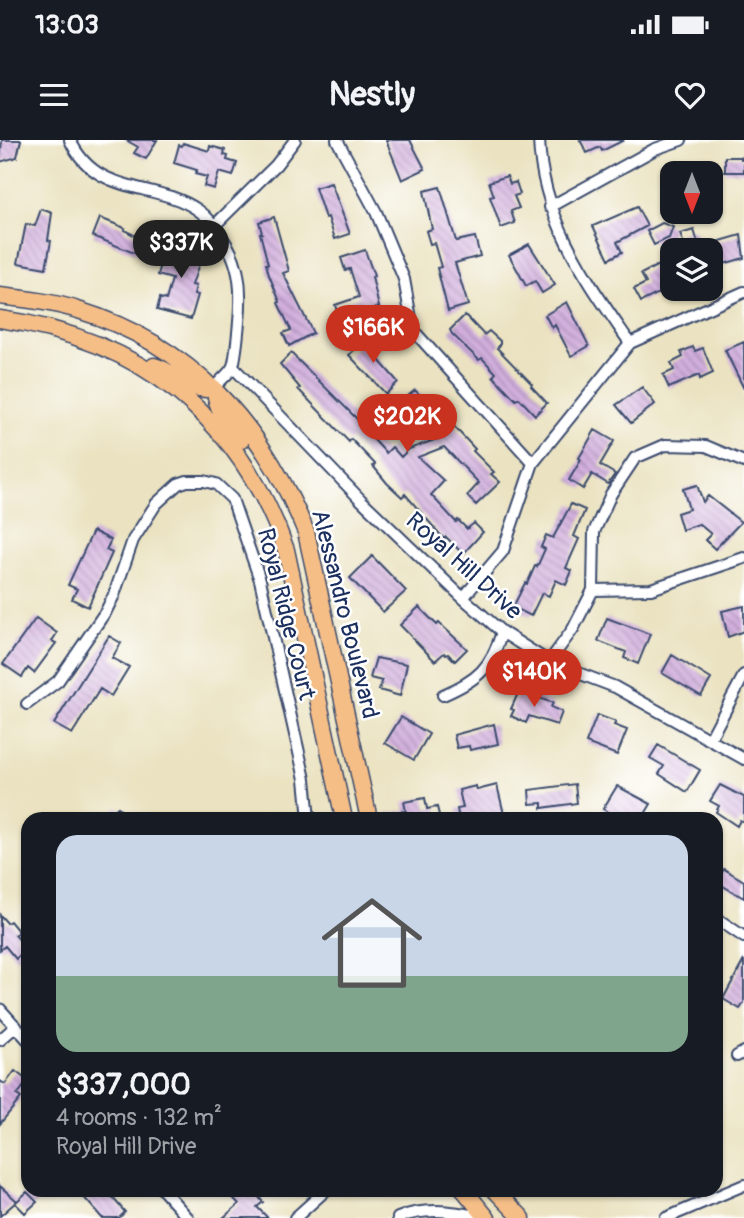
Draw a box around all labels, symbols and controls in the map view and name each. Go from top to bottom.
text: 13:03 [35,9,99,41]
text: Nestly [329,75,415,115]
icon: menu [35,76,73,114]
icon: heart [671,76,709,114]
north arrow [660,161,723,224]
map controls [660,161,723,301]
pin: $337K [132,220,230,280]
text: $337K [149,228,213,257]
button: layers [660,238,723,301]
pin: $166K [324,306,422,365]
text: $166K [342,313,404,342]
pin: $202K [358,394,456,454]
text: $202K [373,402,441,431]
street label: Alessandro Boulevard [305,506,385,722]
street label: Royal Hill Drive [400,506,528,626]
street label: Royal Ridge Court [251,525,321,703]
pin: $140K [485,650,583,709]
text: $140K [502,657,566,686]
icon: home [309,880,435,1006]
text: $337,000 [56,1066,191,1103]
text: 4 rooms · 132 m² [56,1103,222,1132]
text: Royal Hill Drive [56,1132,196,1161]

